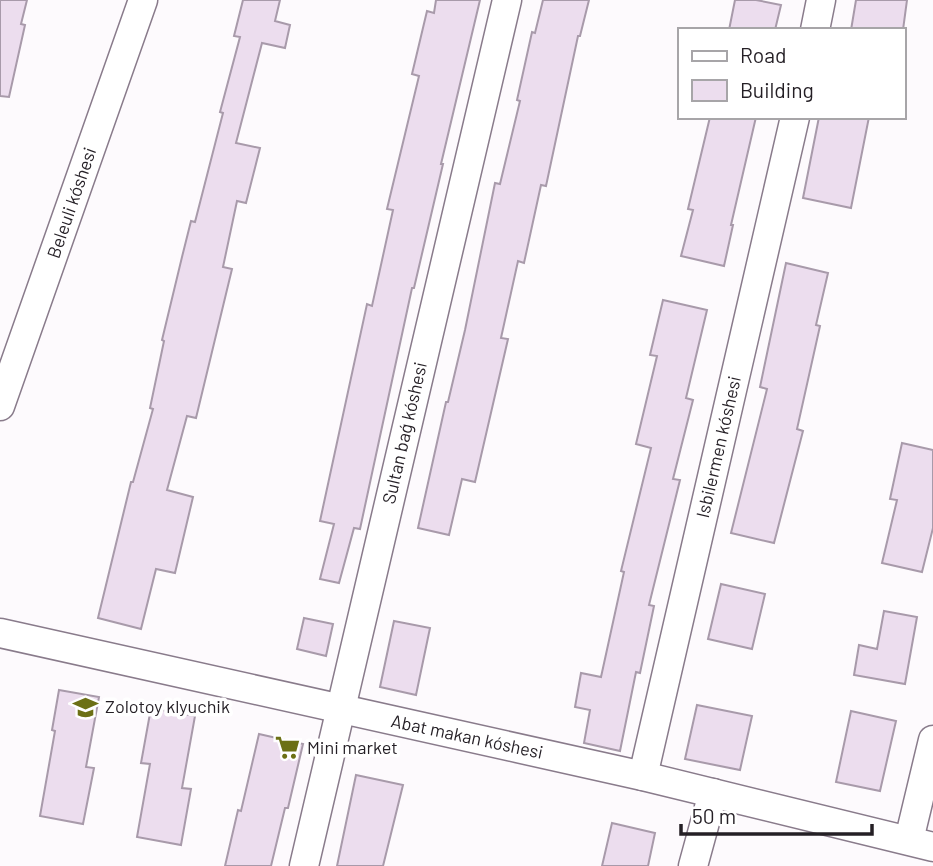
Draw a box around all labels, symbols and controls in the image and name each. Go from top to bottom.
legend [678,28,905,119]
text: Road [740,42,786,67]
text: Building [740,77,814,102]
street label: Beleuli kóshesi [42,144,100,261]
street label: Sultan baǵ kóshesi [377,360,431,506]
street label: Isbilermen kóshesi [691,374,745,520]
school or university icon: Zolotoy klyuchik [71,693,99,721]
place label: Zolotoy klyuchik [105,695,230,717]
street label: Abat makan kóshesi [389,709,545,763]
supermarket icon: Mini market [273,734,301,762]
place label: Mini market [307,736,398,758]
scale bar [681,792,872,836]
text: 50 m [692,803,736,828]

